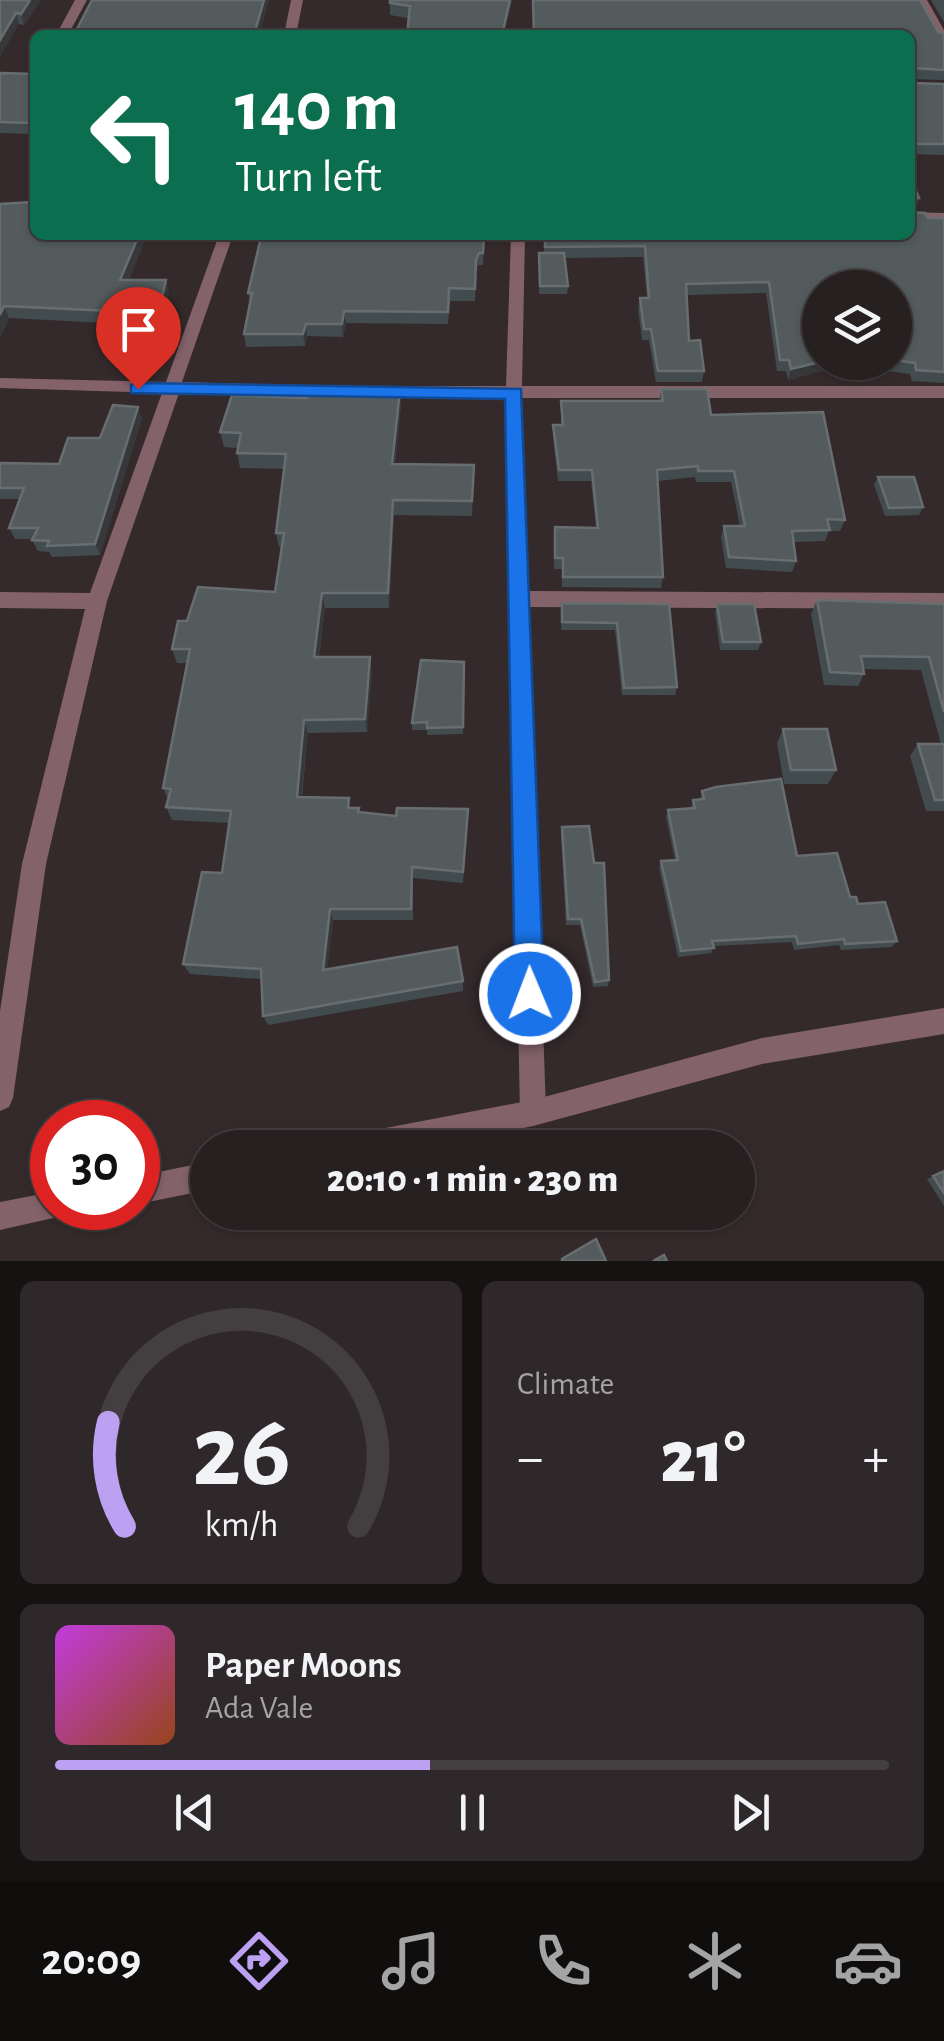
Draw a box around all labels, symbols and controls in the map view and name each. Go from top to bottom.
icon: left [70,70,200,200]
text: 140 m [235,73,399,143]
text: Turn left [235,155,382,200]
map controls [802,270,912,380]
button: layers [802,270,912,380]
pin [96,287,181,390]
icon: arrive [111,302,166,357]
position arrow [478,942,582,1046]
speed limit sign: 30 [30,1100,160,1230]
text: 20:10 · 1 min · 230 m [327,1161,618,1199]
text: Climate [517,1368,614,1400]
text: 26 [191,1401,291,1505]
text: 21° [660,1421,746,1496]
text: − [517,1431,543,1486]
text: + [863,1431,889,1486]
text: km/h [204,1507,278,1543]
text: Paper Moons [205,1647,402,1685]
text: Ada Vale [205,1692,313,1724]
icon: previous [167,1785,222,1840]
icon: pause [445,1785,500,1840]
icon: next [723,1785,778,1840]
icon: directions [224,1926,294,1996]
icon: music [376,1926,446,1996]
icon: phone [528,1926,598,1996]
icon: climate [680,1926,750,1996]
icon: car [833,1926,903,1996]
text: 20:09 [41,1938,141,1983]

